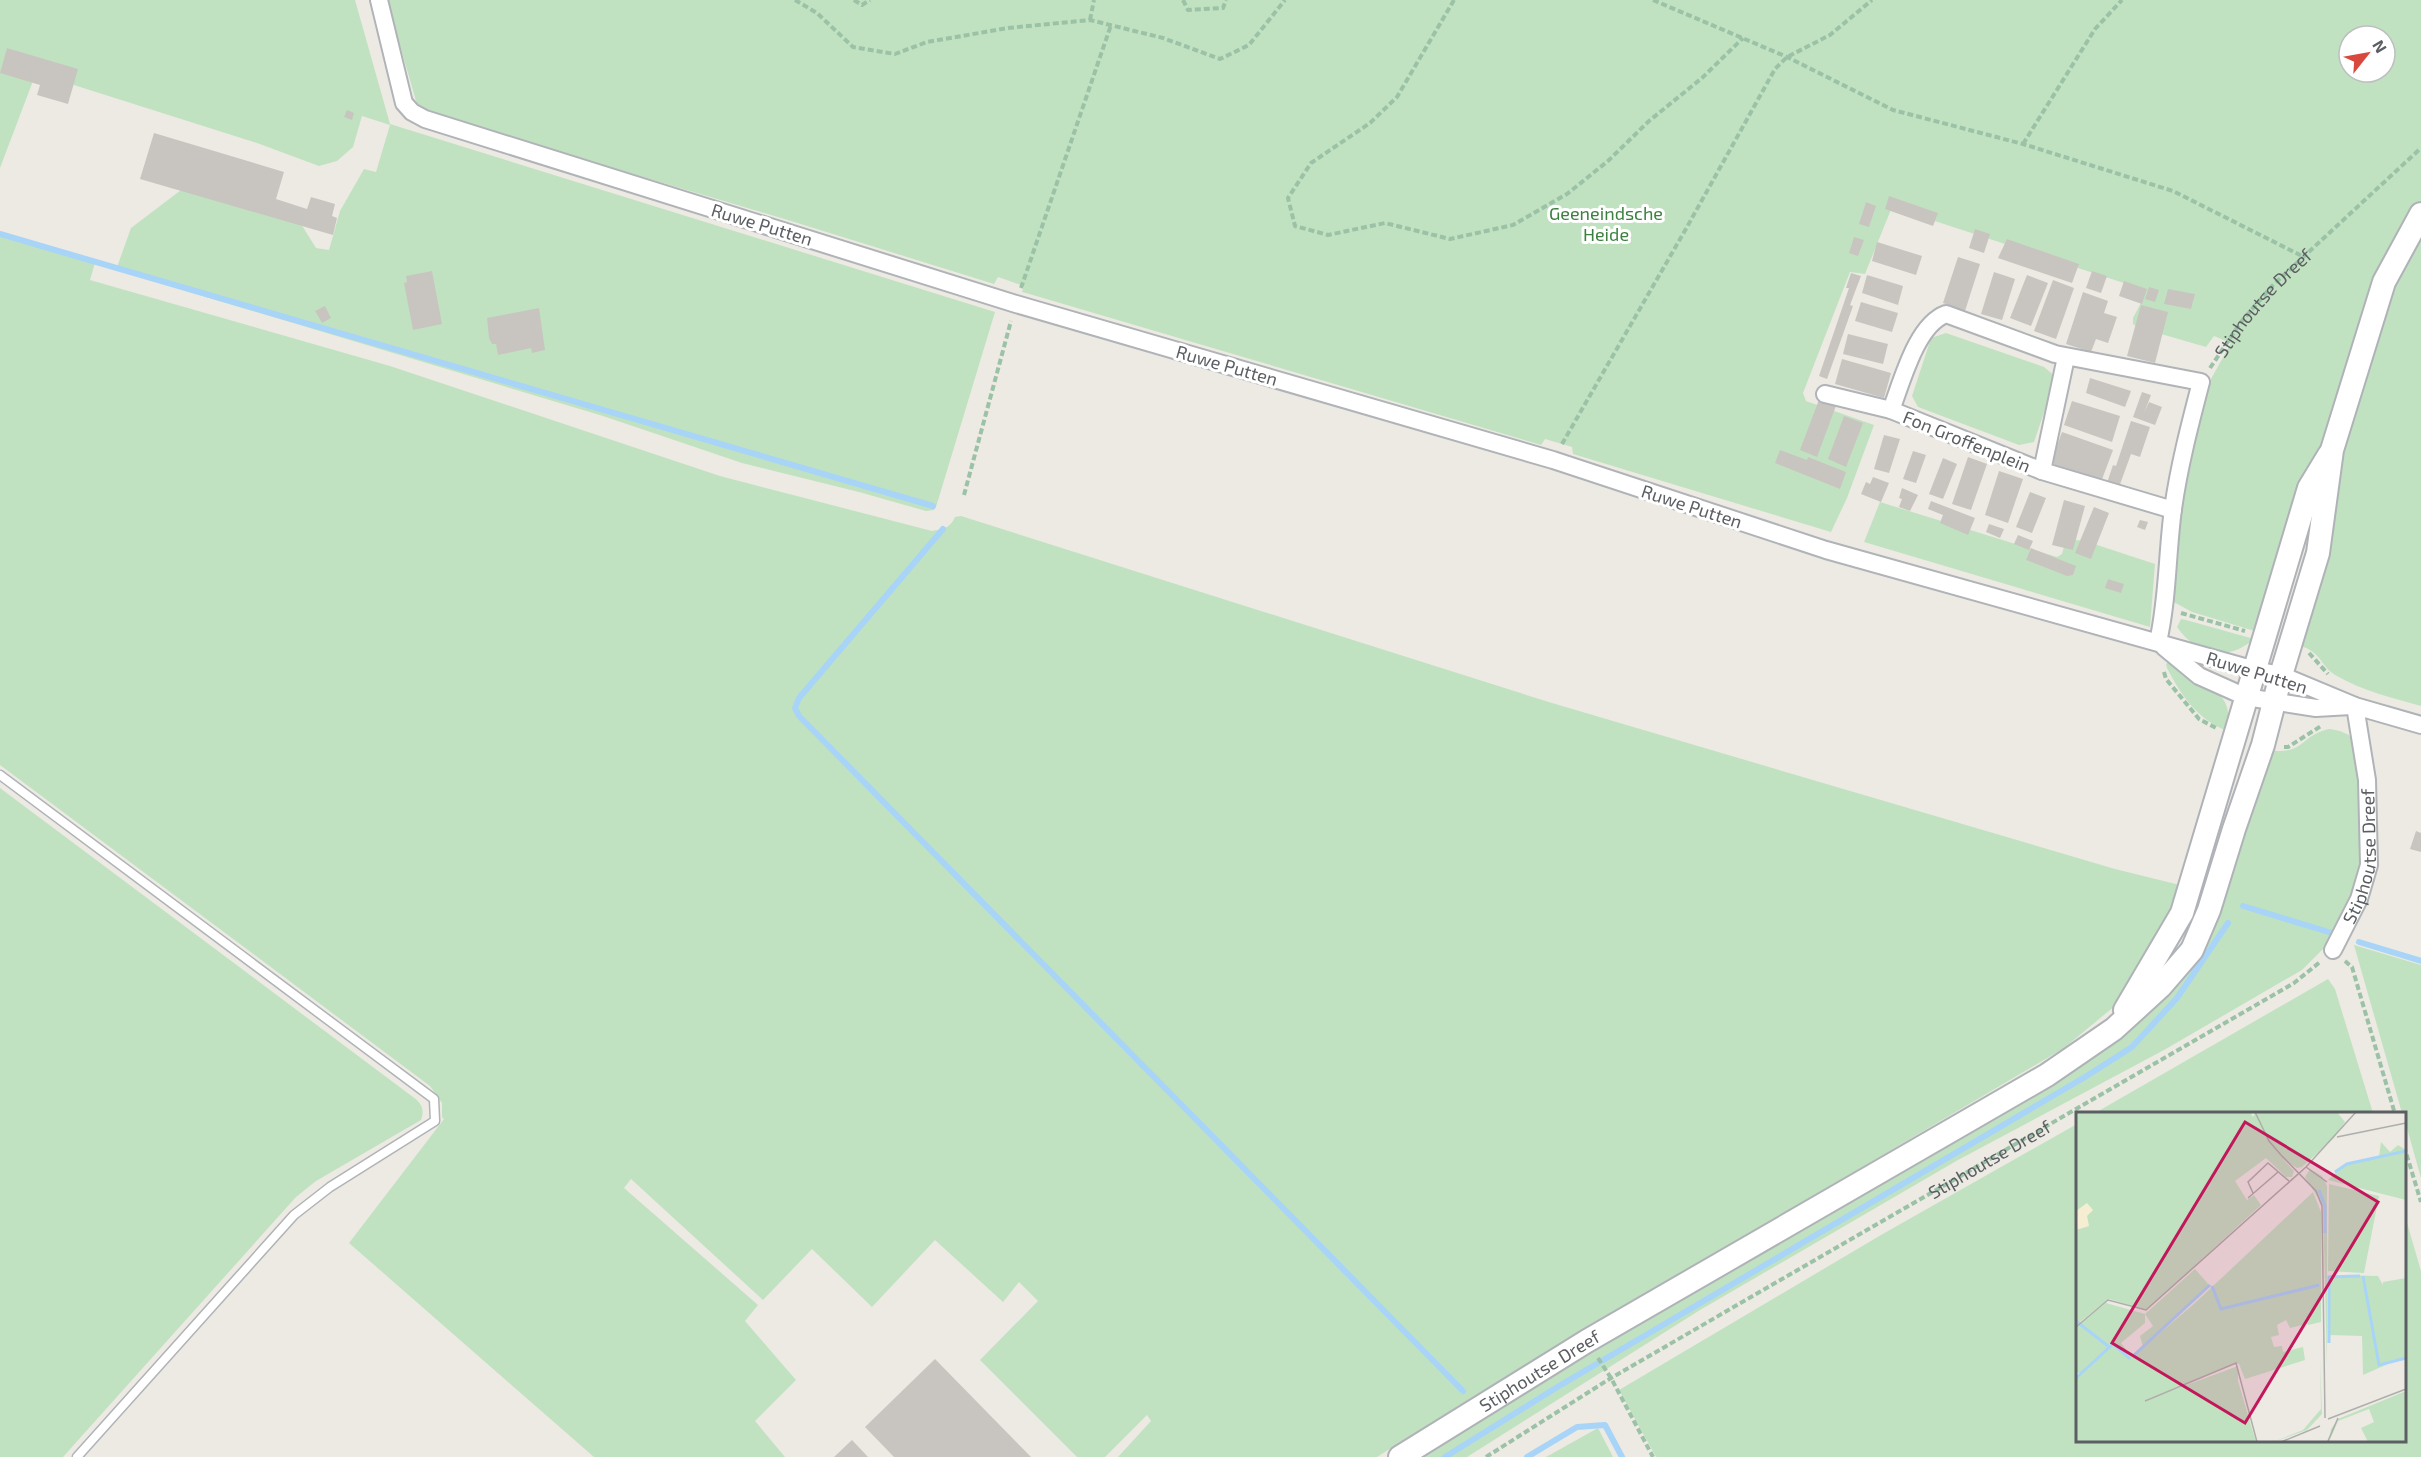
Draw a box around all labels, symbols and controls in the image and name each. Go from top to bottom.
north arrow [2337,24,2397,84]
text: N [2369,36,2391,56]
street label: Ruwe Putten [709,198,815,250]
park label: Geeneindsche Heide [1549,202,1663,245]
street label: Stiphoutse Dreef [2209,243,2317,362]
street label: Ruwe Putten [1174,340,1280,390]
street label: Fon Groffenplein [1900,405,2034,477]
street label: Ruwe Putten [1639,479,1745,533]
street label: Ruwe Putten [2204,646,2310,698]
street label: Stiphoutse Dreef [2337,788,2380,927]
inset map [2076,1112,2406,1442]
street label: Stiphoutse Dreef [1924,1115,2055,1203]
street label: Stiphoutse Dreef [1475,1325,1605,1416]

